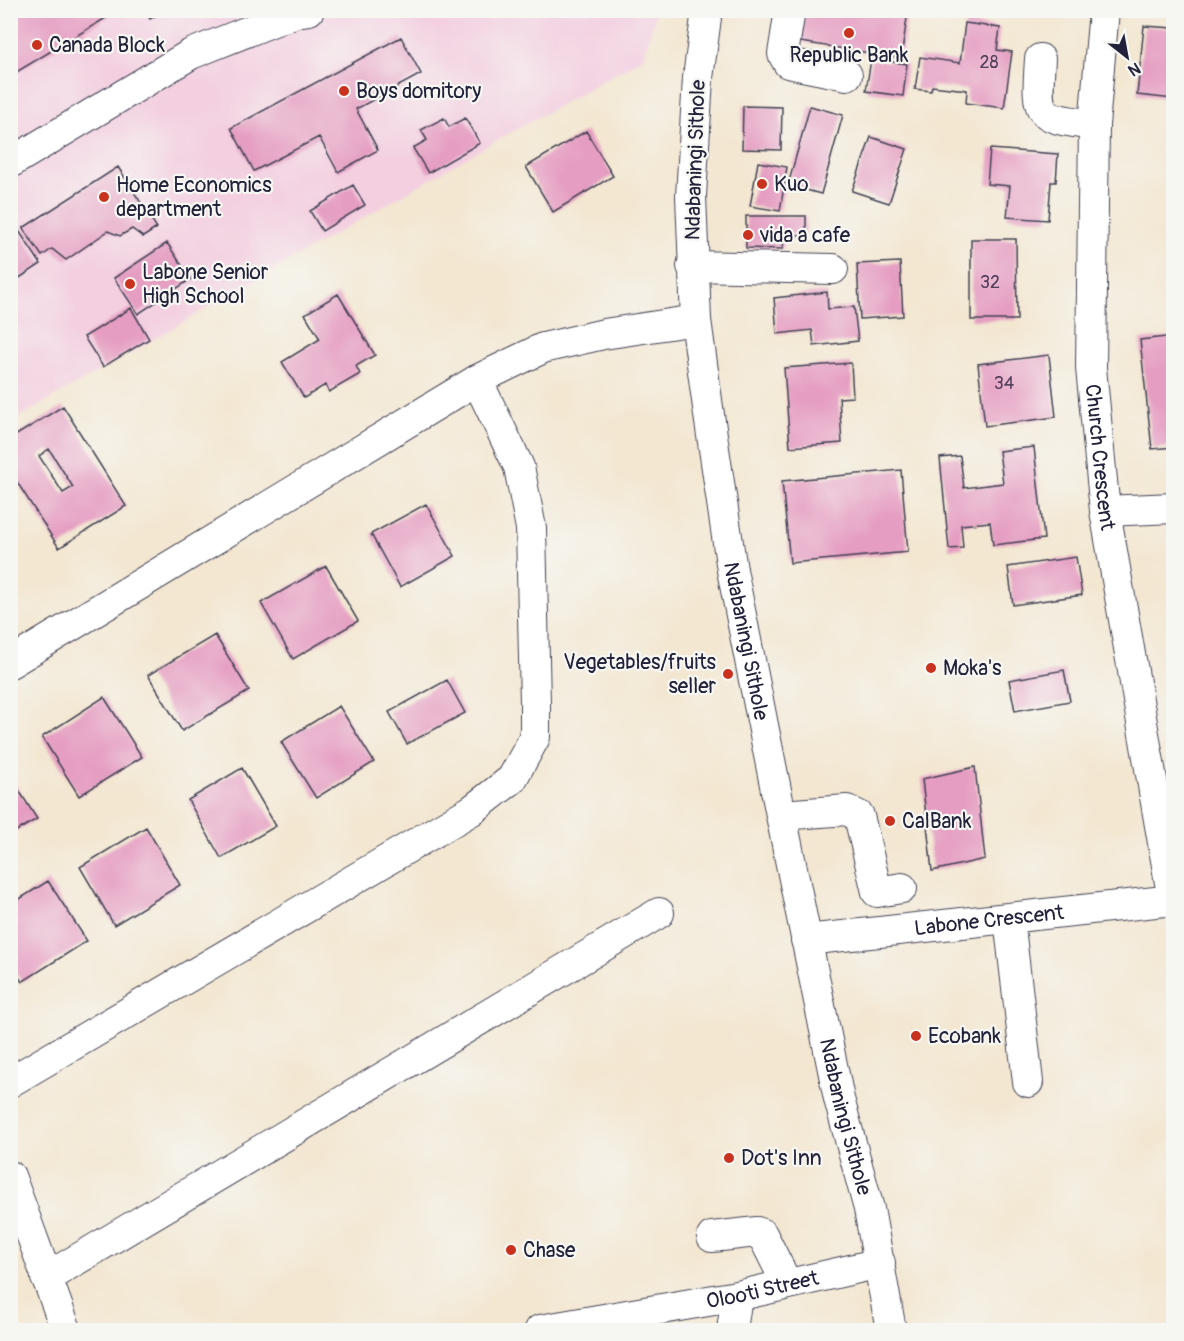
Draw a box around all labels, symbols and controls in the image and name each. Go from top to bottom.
marker: Republic Bank [842,26,856,40]
north arrow [1097,27,1157,87]
place label: Canada Block [49,32,165,59]
marker: Canada Block [30,38,44,52]
place label: Republic Bank [790,42,909,69]
house number: 28 [979,51,999,74]
text: N [1124,58,1144,80]
place label: Boys domitory [356,78,481,105]
street label: Ndabaningi Sithole [679,79,712,241]
marker: Boys domitory [337,84,351,98]
place label: Kuo [774,171,809,198]
place label: Home Economics department [116,172,272,223]
marker: Kuo [755,177,769,191]
marker: Home Economics department [97,190,111,204]
place label: vida a cafe [759,222,851,249]
marker: vida a cafe [741,228,755,242]
place label: Labone Senior High School [142,259,269,310]
house number: 32 [980,271,1000,294]
marker: Labone Senior High School [123,277,137,291]
house number: 34 [994,372,1015,395]
street label: Church Crescent [1079,383,1121,533]
street label: Ndabaningi Sithole [717,560,775,723]
place label: Vegetables/fruits seller [563,649,717,700]
place label: Moka's [943,655,1002,682]
marker: Moka's [924,661,938,675]
marker: Vegetables/fruits seller [721,667,735,681]
place label: CalBank [902,808,972,835]
marker: CalBank [883,814,897,828]
street label: Labone Crescent [913,899,1066,942]
place label: Ecobank [928,1023,1001,1050]
marker: Ecobank [909,1029,923,1043]
street label: Ndabaningi Sithole [813,1036,878,1199]
place label: Dot's Inn [741,1145,822,1172]
marker: Dot's Inn [722,1151,736,1165]
place label: Chase [523,1237,576,1264]
marker: Chase [504,1243,518,1257]
street label: Olooti Street [704,1264,822,1315]

